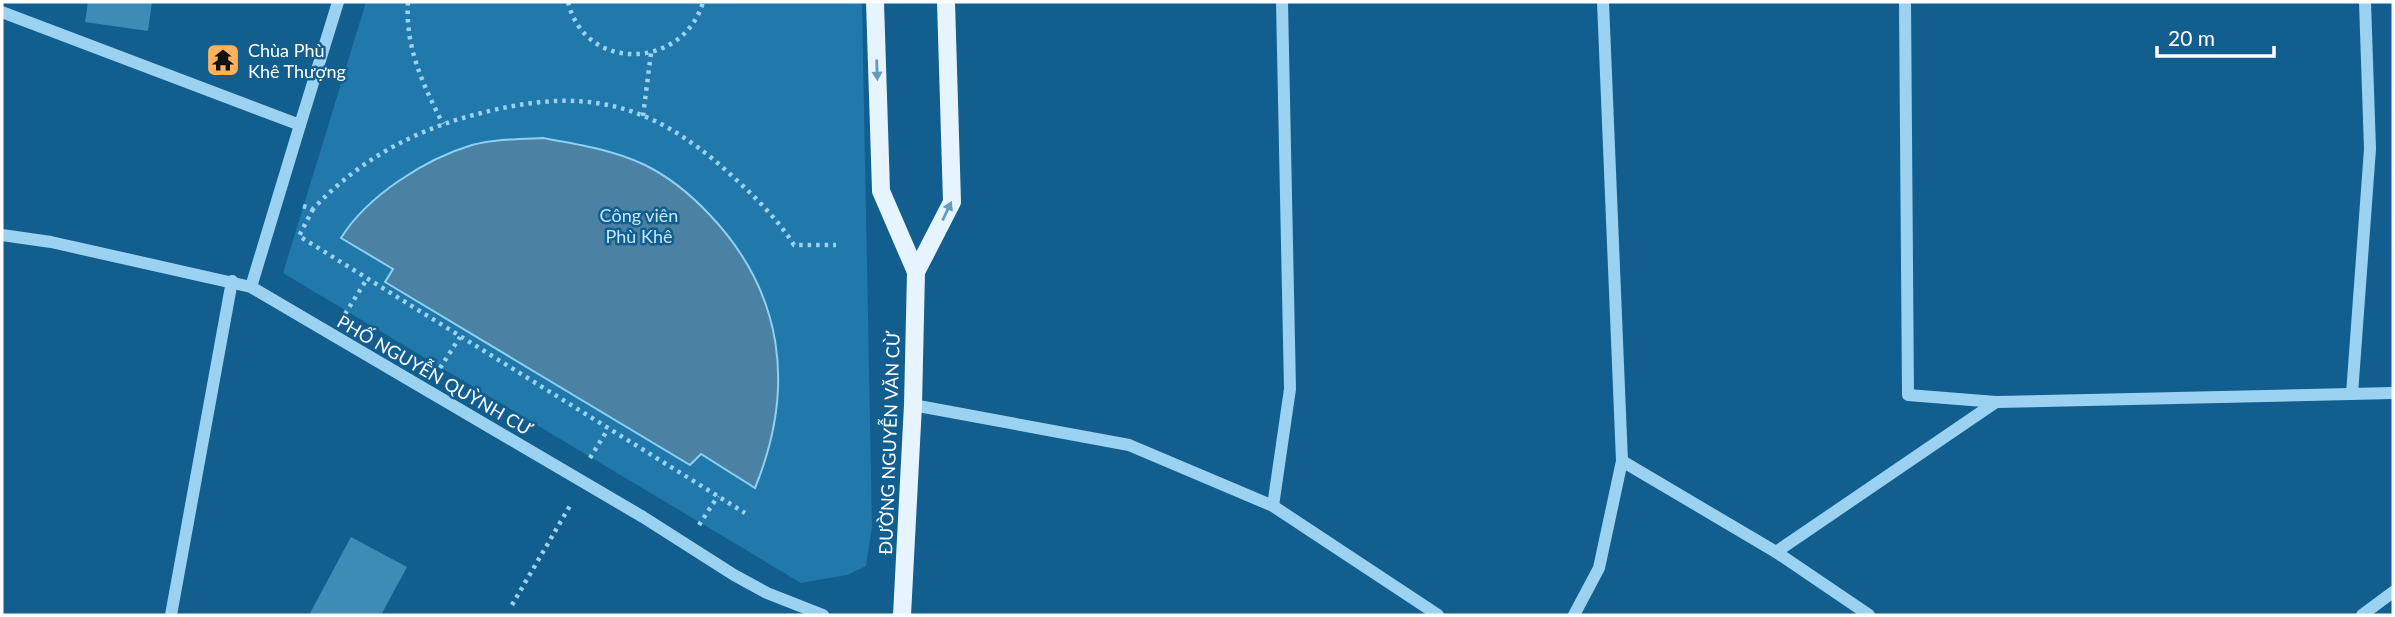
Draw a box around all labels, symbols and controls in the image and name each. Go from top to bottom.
scale bar [2157,14,2274,58]
text: 20 m [2168,25,2215,50]
place label: Chùa Phù Khê Thượng [248,39,346,82]
temple icon: Chùa Phù Khê Thượng [204,41,242,79]
one-way arrow [871,59,882,81]
one-way arrow [941,201,953,221]
park label: Công viên Phù Khê [600,204,678,247]
street label: PHỐ NGUYỄN QUỲNH CƯ [333,309,538,440]
street label: ĐƯỜNG NGUYỄN VĂN CỪ [873,330,904,555]

